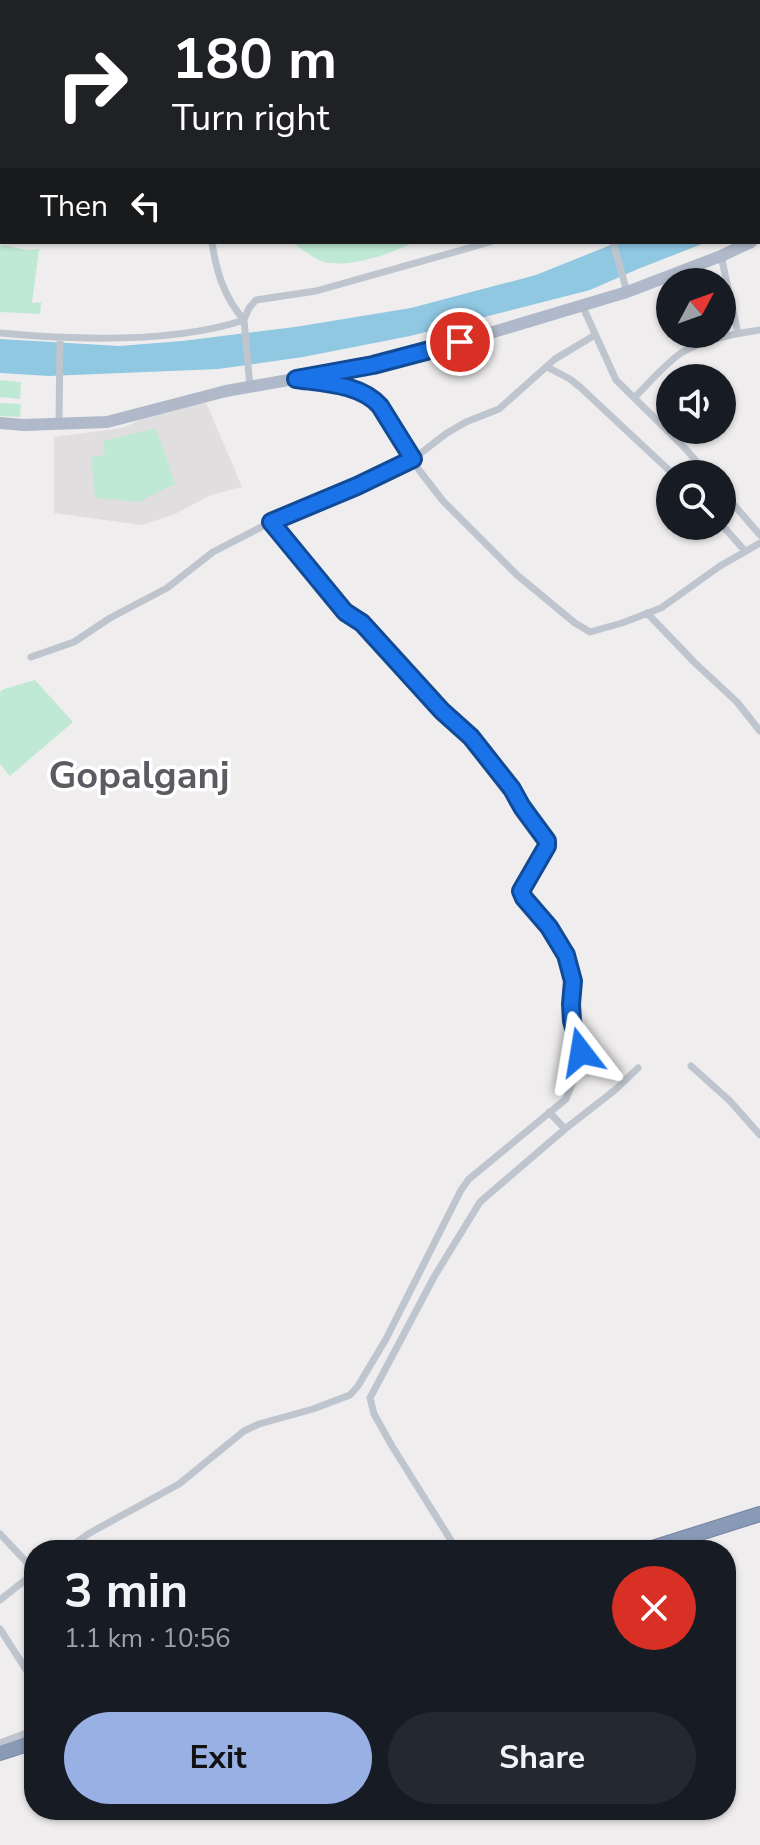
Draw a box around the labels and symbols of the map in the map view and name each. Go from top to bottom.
north arrow [656,268,736,348]
pin [426,308,494,376]
district label: Gopalganj [48,750,230,801]
position arrow [539,1010,623,1094]

